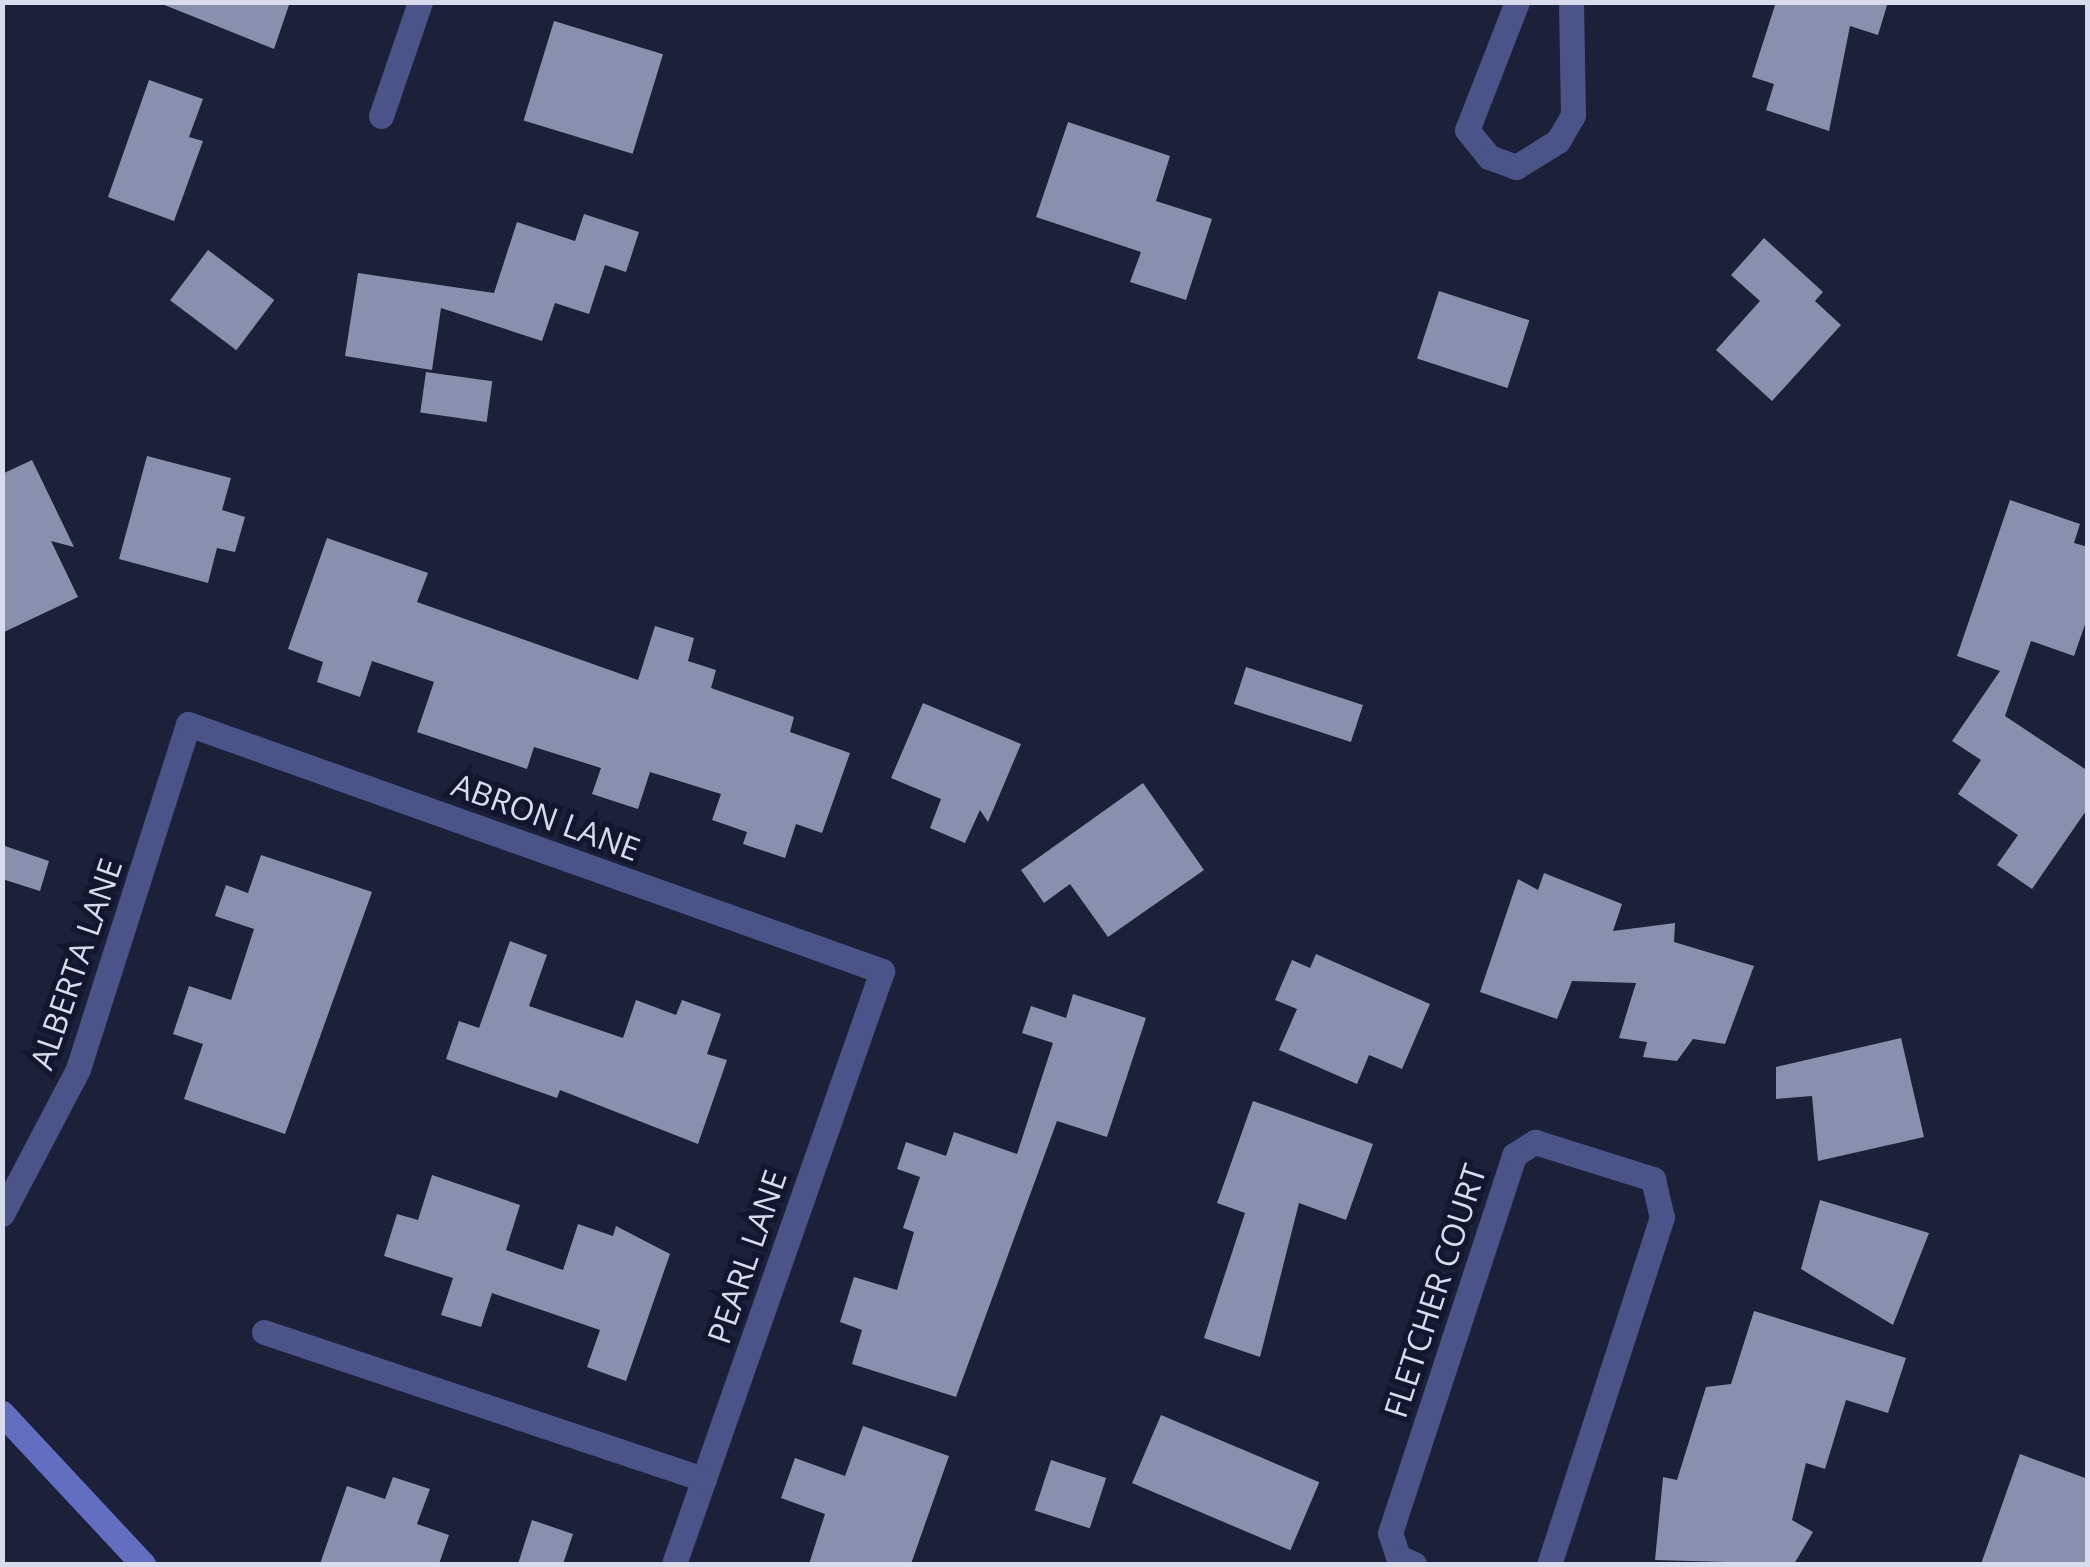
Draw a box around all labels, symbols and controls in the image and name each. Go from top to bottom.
street label: ABRON LANE [447,765,645,869]
street label: ALBERTA LANE [22,854,130,1074]
street label: FLETCHER COURT [1376,1160,1494,1422]
street label: PEARL LANE [699,1165,795,1349]

